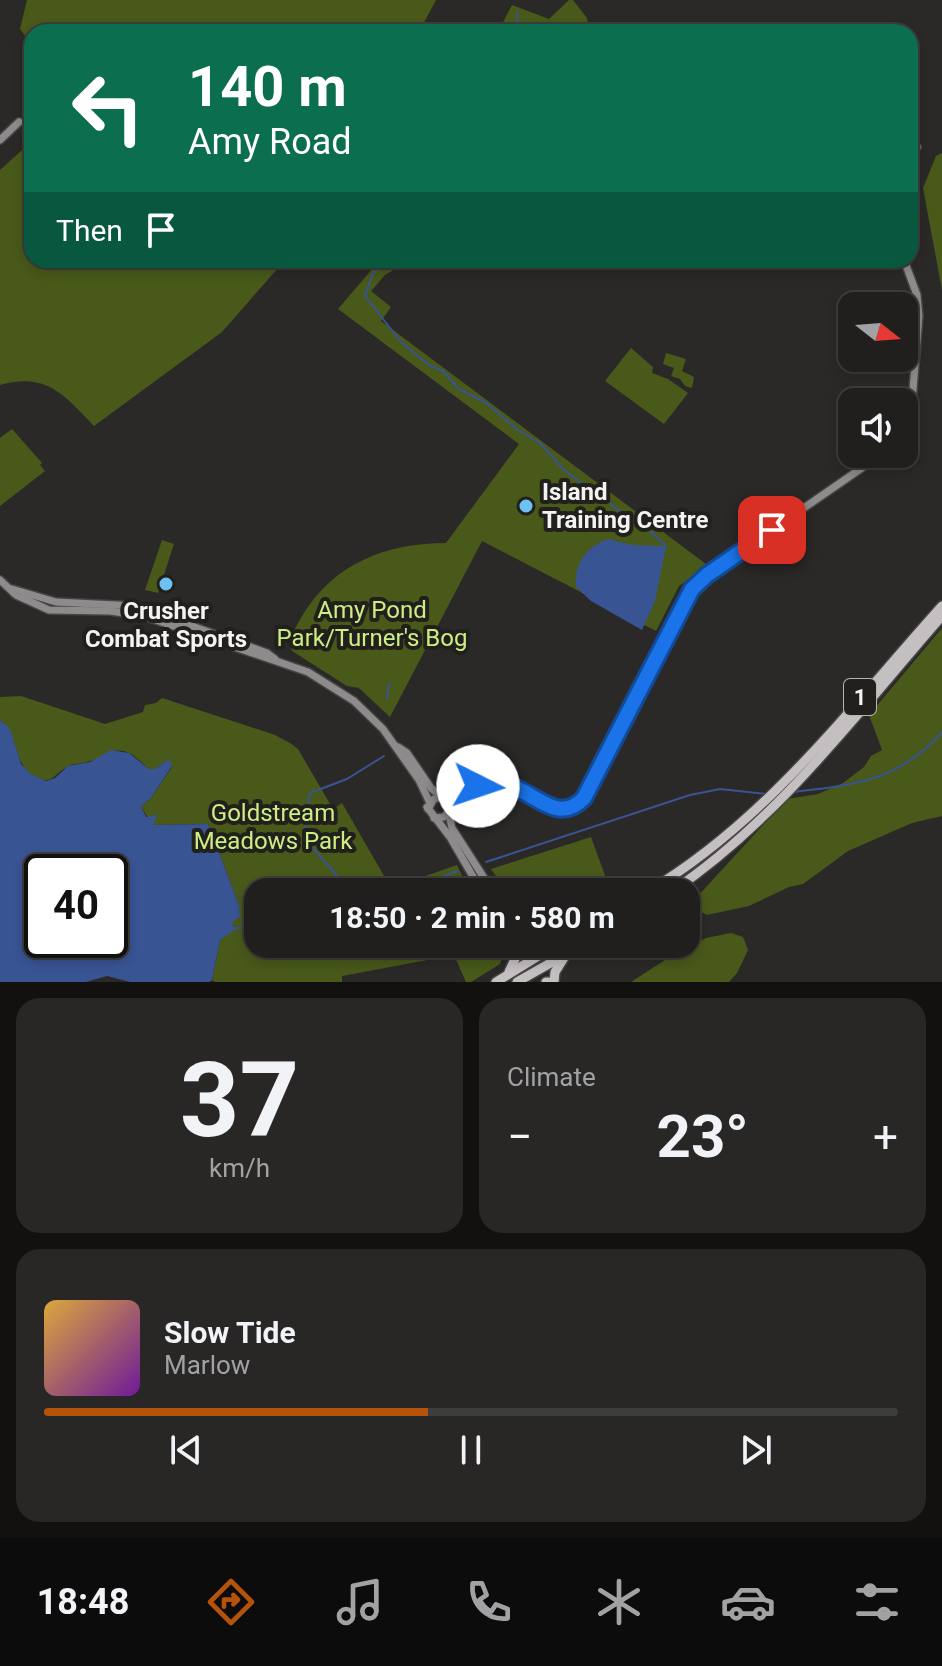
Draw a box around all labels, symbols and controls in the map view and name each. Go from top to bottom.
text: 140 m [188,54,347,120]
icon: left [56,56,160,160]
text: Amy Road [188,121,352,163]
icon: arrive [139,208,183,252]
text: Then [56,213,123,248]
north arrow [838,292,918,372]
map controls [838,292,918,468]
button: sound [838,388,918,468]
place label: Island Training Centre [542,478,708,534]
pin [738,496,806,564]
marker: Island Training Centre [517,497,535,515]
icon: arrive [750,508,794,552]
marker: Crusher Combat Sports [157,575,175,593]
park label: Amy Pond Park/Turner's Bog [277,596,467,652]
place label: Crusher Combat Sports [85,597,247,653]
road number: 1 [844,679,876,715]
position arrow [436,744,520,828]
park label: Goldstream Meadows Park [194,799,353,855]
speed limit sign: 40 [24,854,128,958]
text: 18:50 · 2 min · 580 m [329,900,615,935]
text: 37 [180,1040,299,1161]
text: Climate [507,1062,596,1092]
text: 23° [656,1101,749,1172]
text: − [507,1111,532,1163]
text: + [873,1111,898,1163]
text: km/h [209,1153,270,1183]
text: Slow Tide [164,1315,296,1350]
text: Marlow [164,1350,250,1380]
icon: previous [164,1428,208,1472]
icon: pause [449,1428,493,1472]
icon: next [734,1428,778,1472]
icon: directions [203,1574,259,1630]
icon: music [332,1574,388,1630]
icon: phone [461,1574,517,1630]
icon: climate [591,1574,647,1630]
icon: car [720,1574,776,1630]
icon: filters [849,1574,905,1630]
text: 18:48 [37,1581,129,1623]

